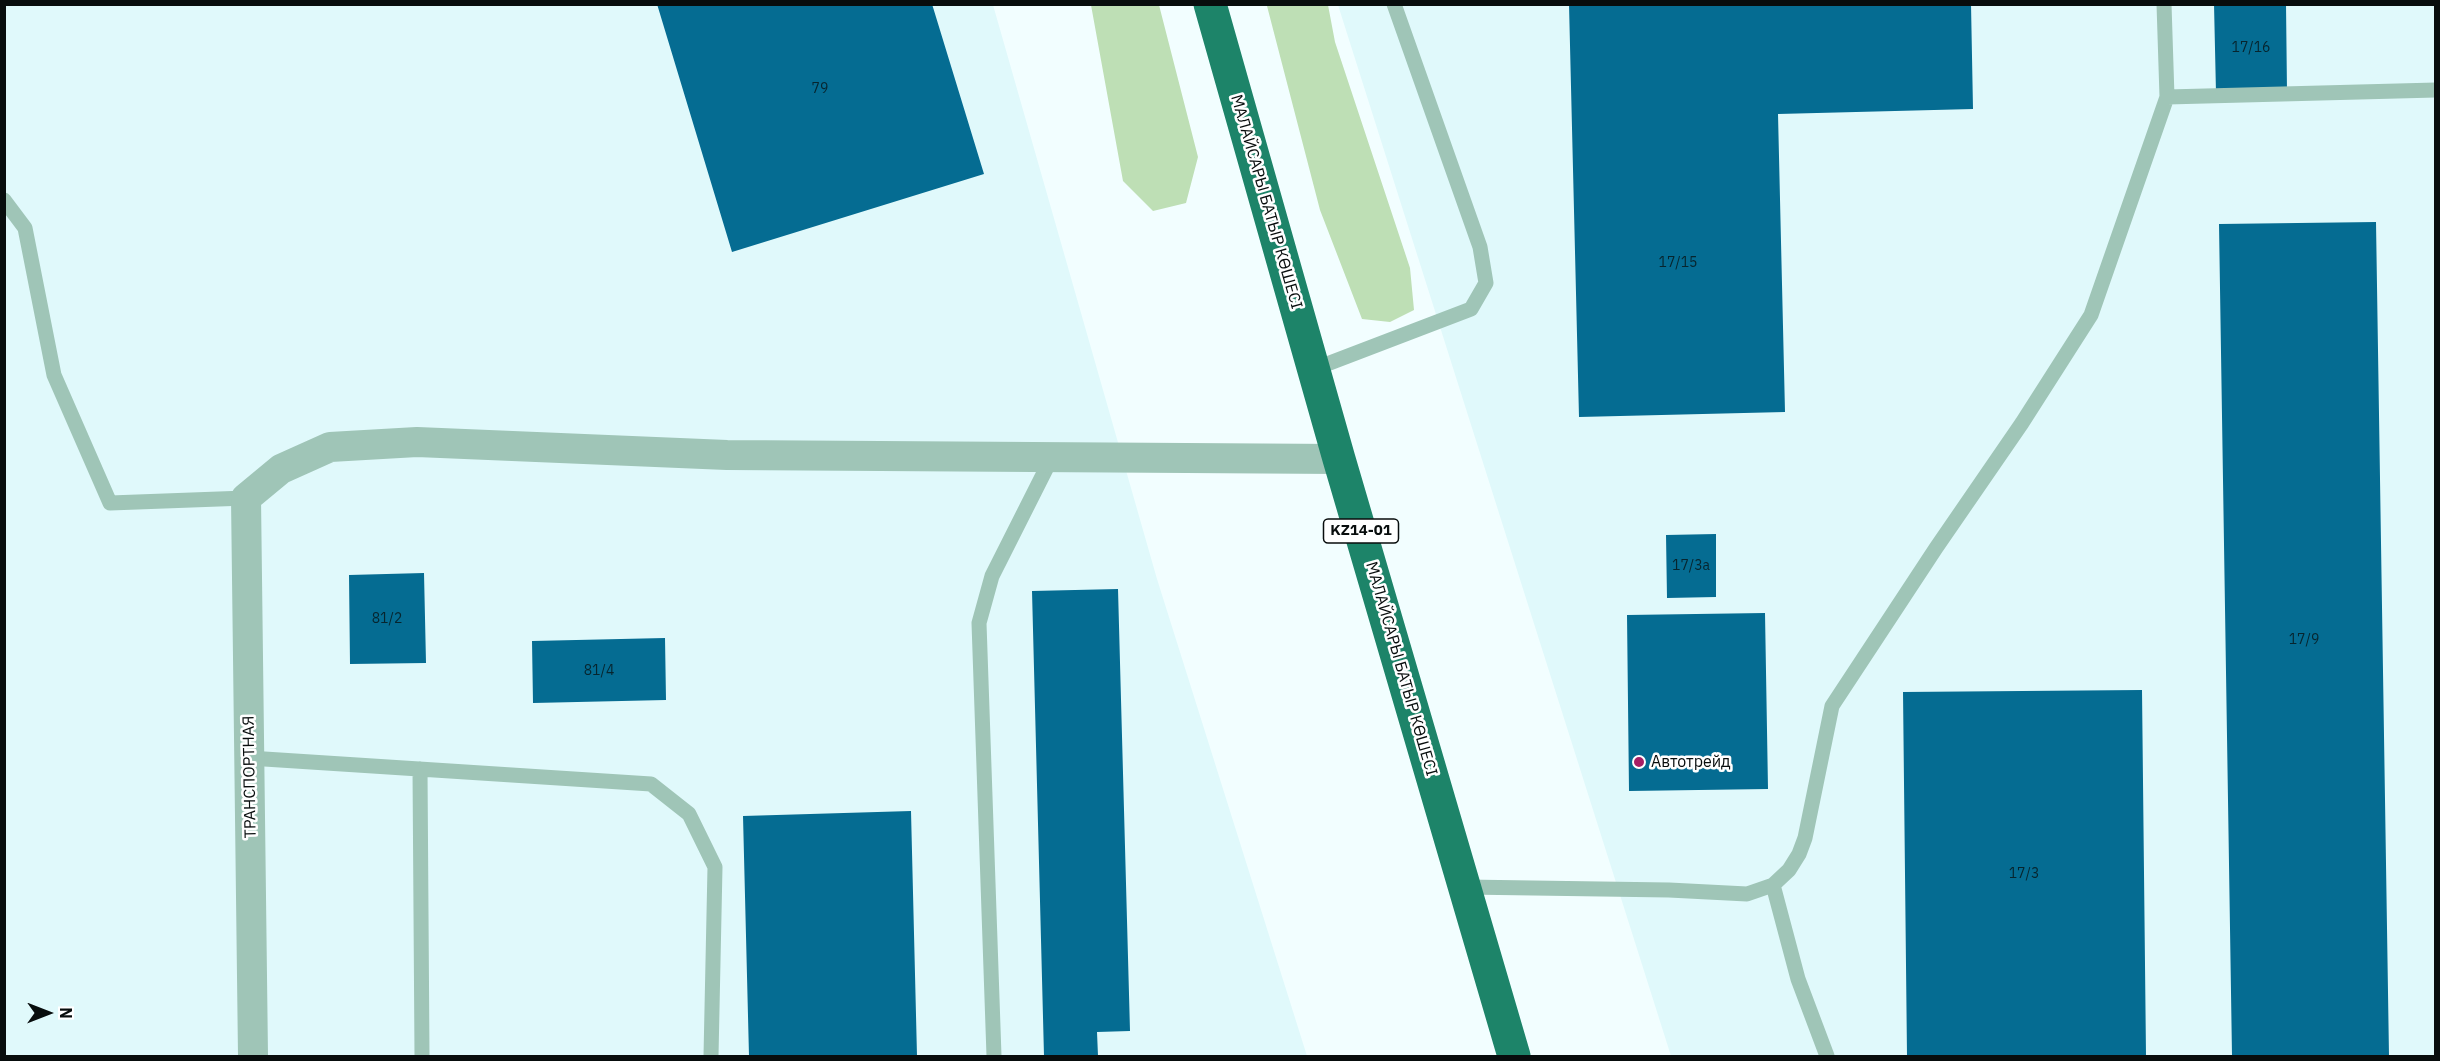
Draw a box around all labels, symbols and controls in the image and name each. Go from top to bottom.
house number: 17/16 [2232,40,2270,56]
house number: 79 [812,81,828,97]
street label: МАЛАЙСАРЫ БАТЫР КӨШЕСІ [1226,93,1306,311]
house number: 17/15 [1659,255,1697,271]
road number: KZ14-01 [1324,519,1398,543]
house number: 17/3а [1672,558,1710,574]
street label: МАЛАЙСАРЫ БАТЫР КӨШЕСІ [1361,560,1441,778]
house number: 81/2 [372,611,402,627]
house number: 17/9 [2289,632,2319,648]
house number: 81/4 [584,663,614,679]
street label: ТРАНСПОРТНАЯ [239,715,261,839]
place label: Автотрейд [1651,752,1731,772]
marker: Автотрейд [1632,755,1646,769]
house number: 17/3 [2009,866,2039,882]
north arrow [18,983,78,1043]
text: N [56,1007,76,1019]

